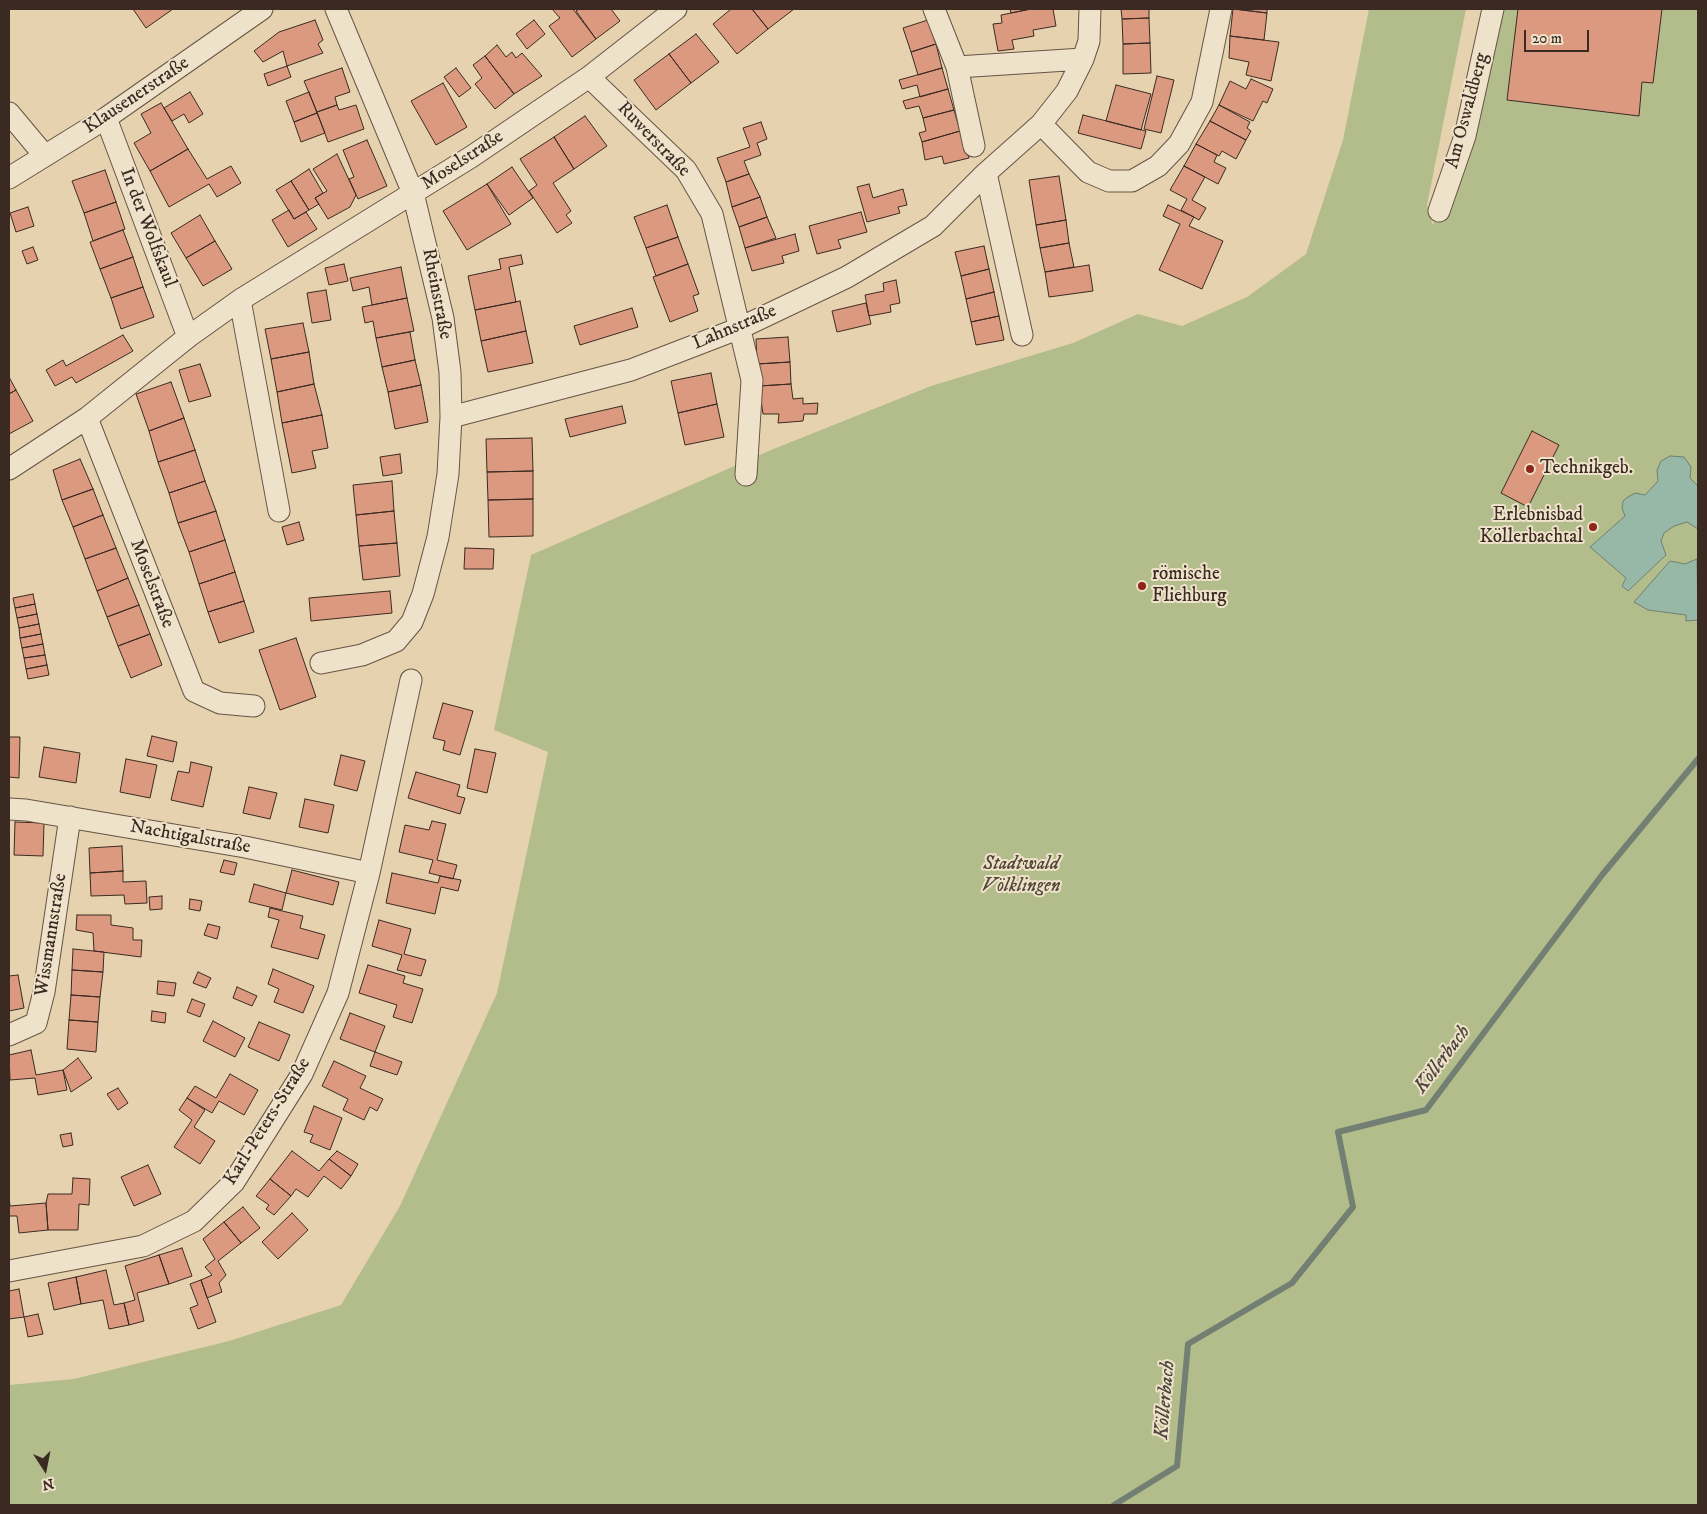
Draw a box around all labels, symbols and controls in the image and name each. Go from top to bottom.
scale bar [1527,20,1592,52]
text: 20 m [1532,29,1562,48]
street label: Am Oswaldberg [1442,51,1494,171]
street label: Klausenerstraße [80,52,194,140]
street label: Ruwerstraße [612,98,694,182]
street label: Moselstraße [418,126,508,196]
street label: In der Wolfskaul [114,165,180,291]
street label: Rheinstraße [416,247,456,341]
street label: Lahnstraße [690,300,780,356]
place label: Technikgeb. [1540,458,1633,480]
marker: Technikgeb. [1524,463,1536,475]
place label: Erlebnisbad Köllerbachtal [1480,505,1583,549]
marker: Erlebnisbad Köllerbachtal [1587,521,1599,533]
street label: Moselstraße [124,536,178,632]
place label: römische Fliehburg [1152,564,1226,608]
marker: römische Fliehburg [1136,580,1148,592]
street label: Nachtigalstraße [128,816,252,860]
park label: Stadtwald Völklingen [982,854,1060,898]
street label: Wissmannstraße [31,872,73,998]
water label: Köllerbach [1410,1021,1476,1099]
street label: Karl-Peters-Straße [220,1054,316,1190]
water label: Köllerbach [1151,1360,1181,1440]
north arrow [20,1444,70,1494]
text: N [41,1474,55,1494]

